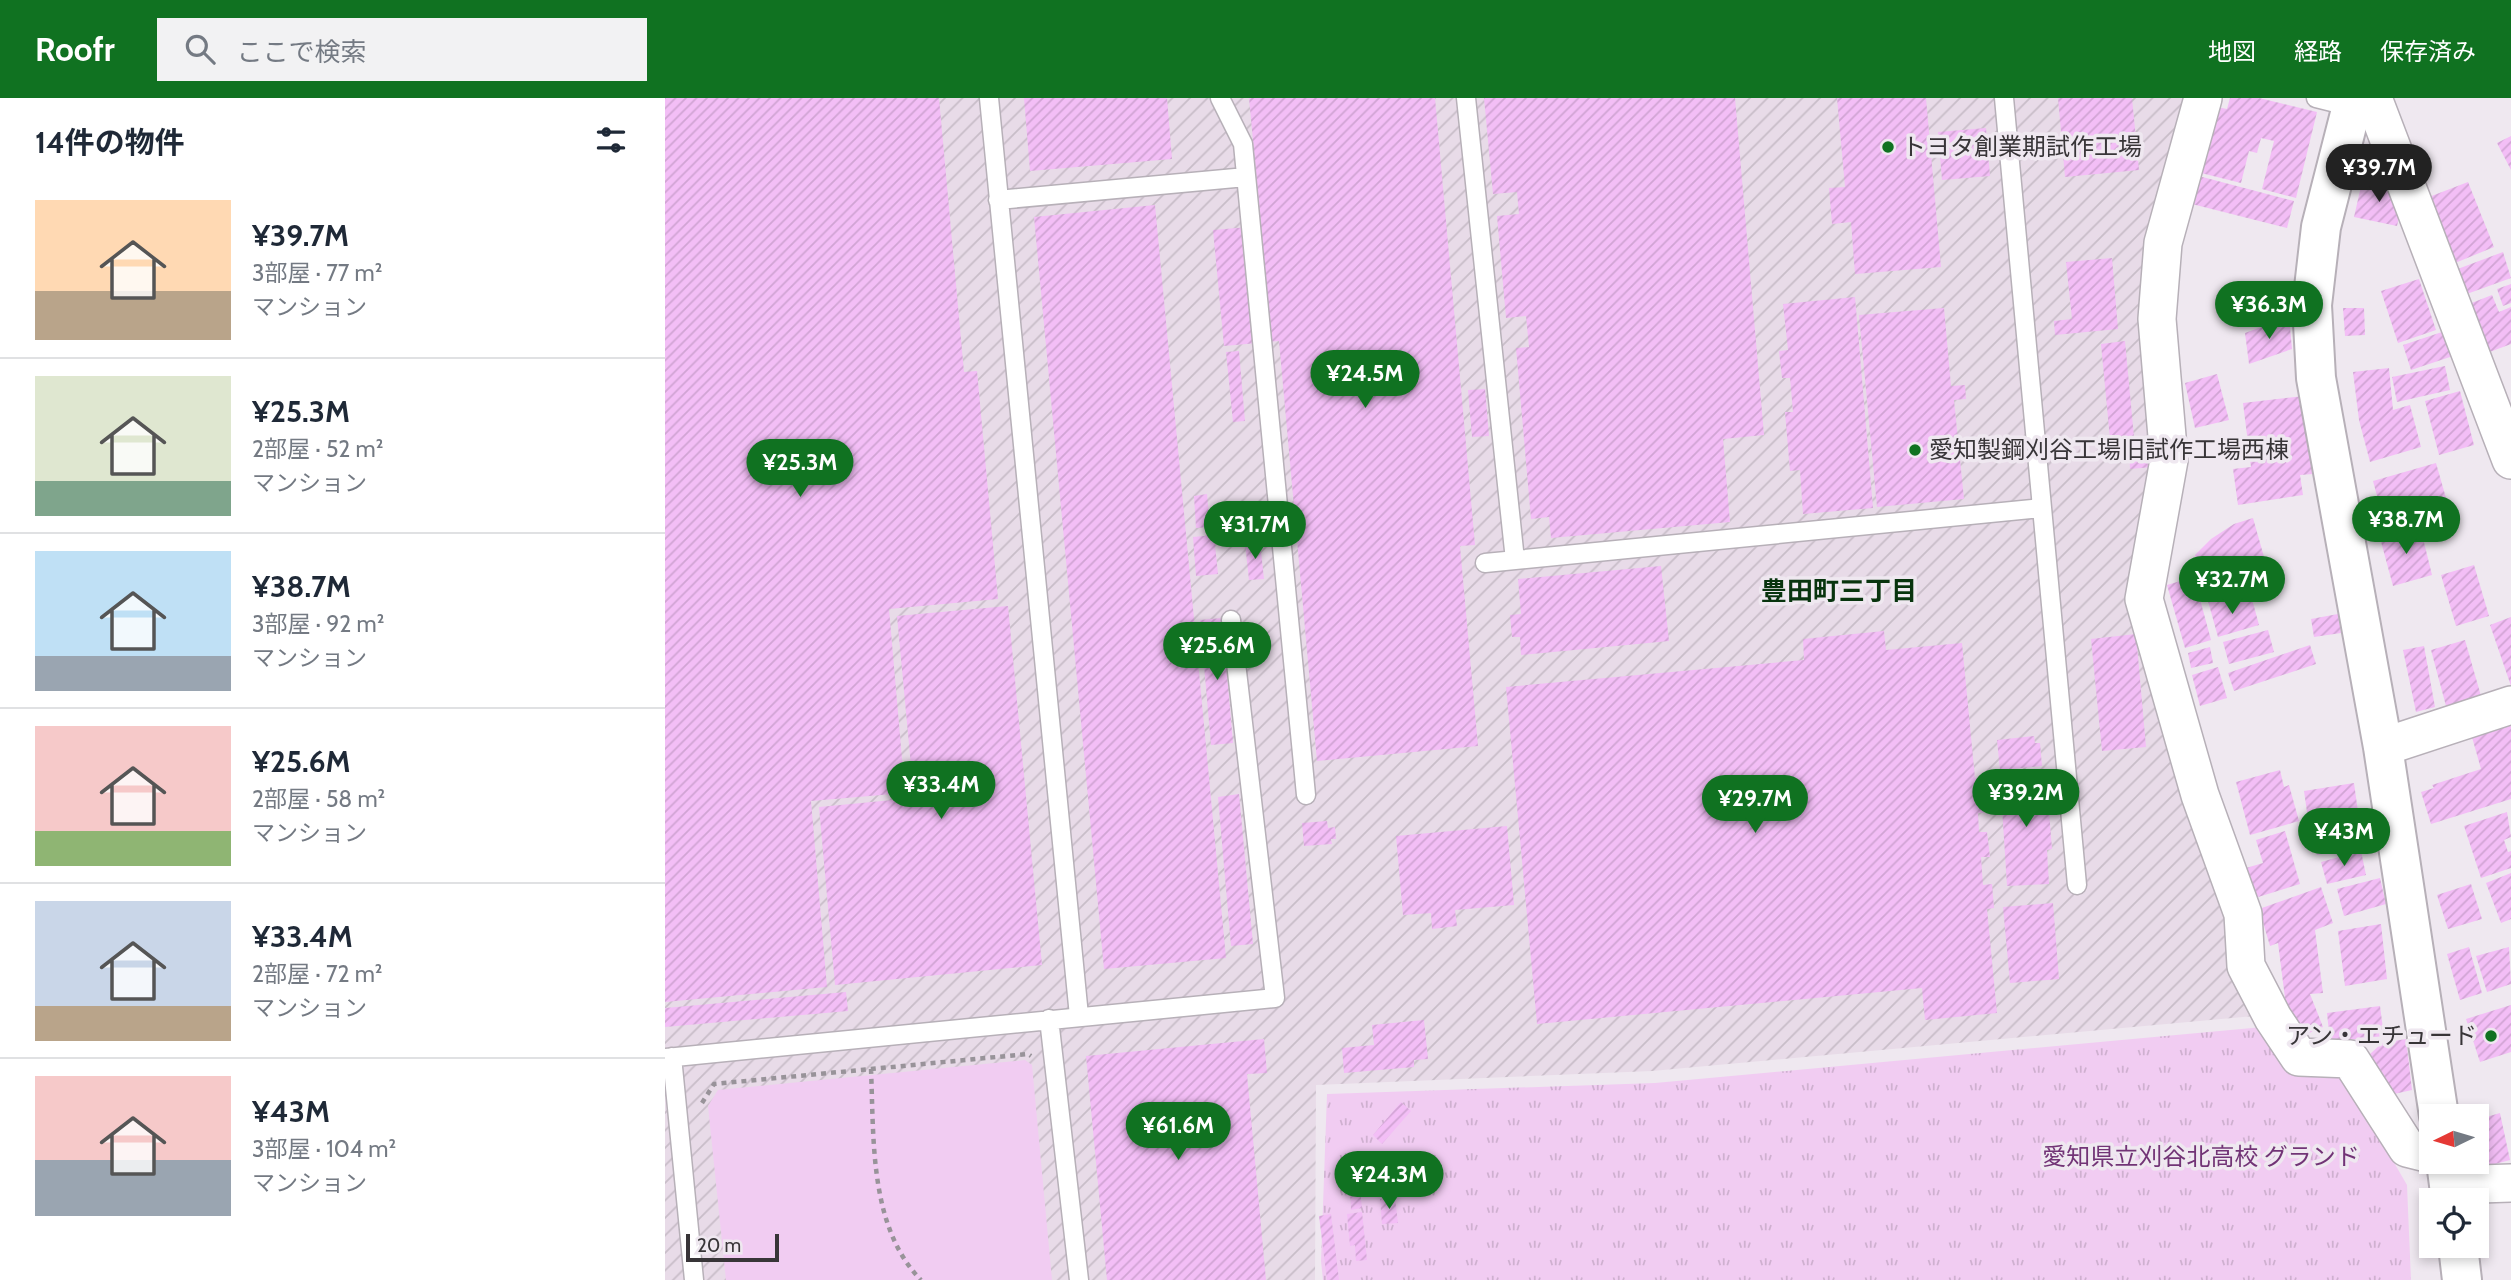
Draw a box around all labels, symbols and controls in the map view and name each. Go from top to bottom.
search box [157,18,647,81]
text: Roofr [35,29,115,69]
icon: search [181,30,219,68]
text: ここで検索 [237,36,367,68]
text: 地図 [2208,37,2256,66]
text: 経路 [2294,37,2342,66]
text: 保存済み [2380,37,2476,66]
icon: filters [592,121,630,159]
text: 14件の物件 [35,124,185,161]
place label: トヨタ創業期試作工場 [1902,132,2142,161]
marker: トヨタ創業期試作工場 [1880,139,1896,155]
pin: ¥39.7M [2322,144,2436,204]
text: ¥39.7M [2342,153,2416,181]
text: ¥39.7M [252,217,349,254]
icon: home [91,228,175,312]
text: 3部屋 · 77 m² [252,259,382,287]
pin: ¥36.3M [2212,282,2326,341]
text: ¥36.3M [2231,290,2307,318]
text: マンション [252,293,367,321]
pin: ¥24.5M [1308,350,1422,410]
text: ¥24.5M [1327,359,1403,387]
text: ¥25.3M [252,393,350,430]
icon: home [91,404,175,488]
text: 2部屋 · 52 m² [252,435,383,463]
place label: 愛知製鋼刈谷工場旧試作工場西棟 [1929,435,2289,464]
pin: ¥25.3M [743,440,857,499]
marker: 愛知製鋼刈谷工場旧試作工場西棟 [1907,442,1923,458]
text: ¥25.3M [762,448,838,476]
text: マンション [252,469,367,497]
pin: ¥38.7M [2349,496,2463,556]
pin: ¥31.7M [1198,502,1312,561]
text: ¥38.7M [2368,505,2444,533]
text: ¥31.7M [1220,510,1290,538]
pin: ¥32.7M [2175,556,2289,616]
text: ¥32.7M [2195,565,2269,593]
text: ¥38.7M [252,568,351,605]
district label: 豊田町三丁目 [1761,575,1917,607]
icon: home [91,579,175,663]
text: 3部屋 · 92 m² [252,610,384,638]
pin: ¥25.6M [1160,622,1274,682]
text: ¥25.6M [1179,631,1255,659]
text: マンション [252,644,367,672]
text: ¥25.6M [252,743,351,780]
icon: home [91,754,175,838]
pin: ¥33.4M [884,762,998,821]
text: ¥33.4M [902,770,980,798]
pin: ¥39.2M [1969,770,2083,829]
pin: ¥29.7M [1698,776,1812,835]
text: ¥39.2M [1988,778,2064,806]
text: ¥29.7M [1718,784,1792,812]
text: 2部屋 · 58 m² [252,785,385,813]
pin: ¥43M [2303,808,2385,868]
text: ¥43M [2314,817,2374,845]
text: マンション [252,819,367,847]
text: ¥33.4M [252,918,353,955]
icon: home [91,929,175,1013]
text: 2部屋 · 72 m² [252,960,382,988]
text: マンション [252,994,367,1022]
place label: アン・エチュード [2286,1021,2477,1050]
marker: アン・エチュード [2483,1028,2499,1044]
text: ¥43M [252,1093,330,1130]
pin: ¥61.6M [1121,1102,1235,1162]
icon: home [91,1104,175,1188]
north arrow [2419,1104,2489,1174]
map controls [2419,1104,2489,1258]
text: ¥61.6M [1142,1111,1214,1139]
text: 3部屋 · 104 m² [252,1135,396,1163]
park label: 愛知県立刈谷北高校 グランド [2042,1142,2360,1171]
pin: ¥24.3M [1332,1152,1446,1211]
text: ¥24.3M [1350,1160,1428,1188]
text: マンション [252,1169,367,1197]
button: locate [2419,1188,2489,1258]
scale bar [686,1231,779,1263]
text: 20 m [697,1234,741,1257]

